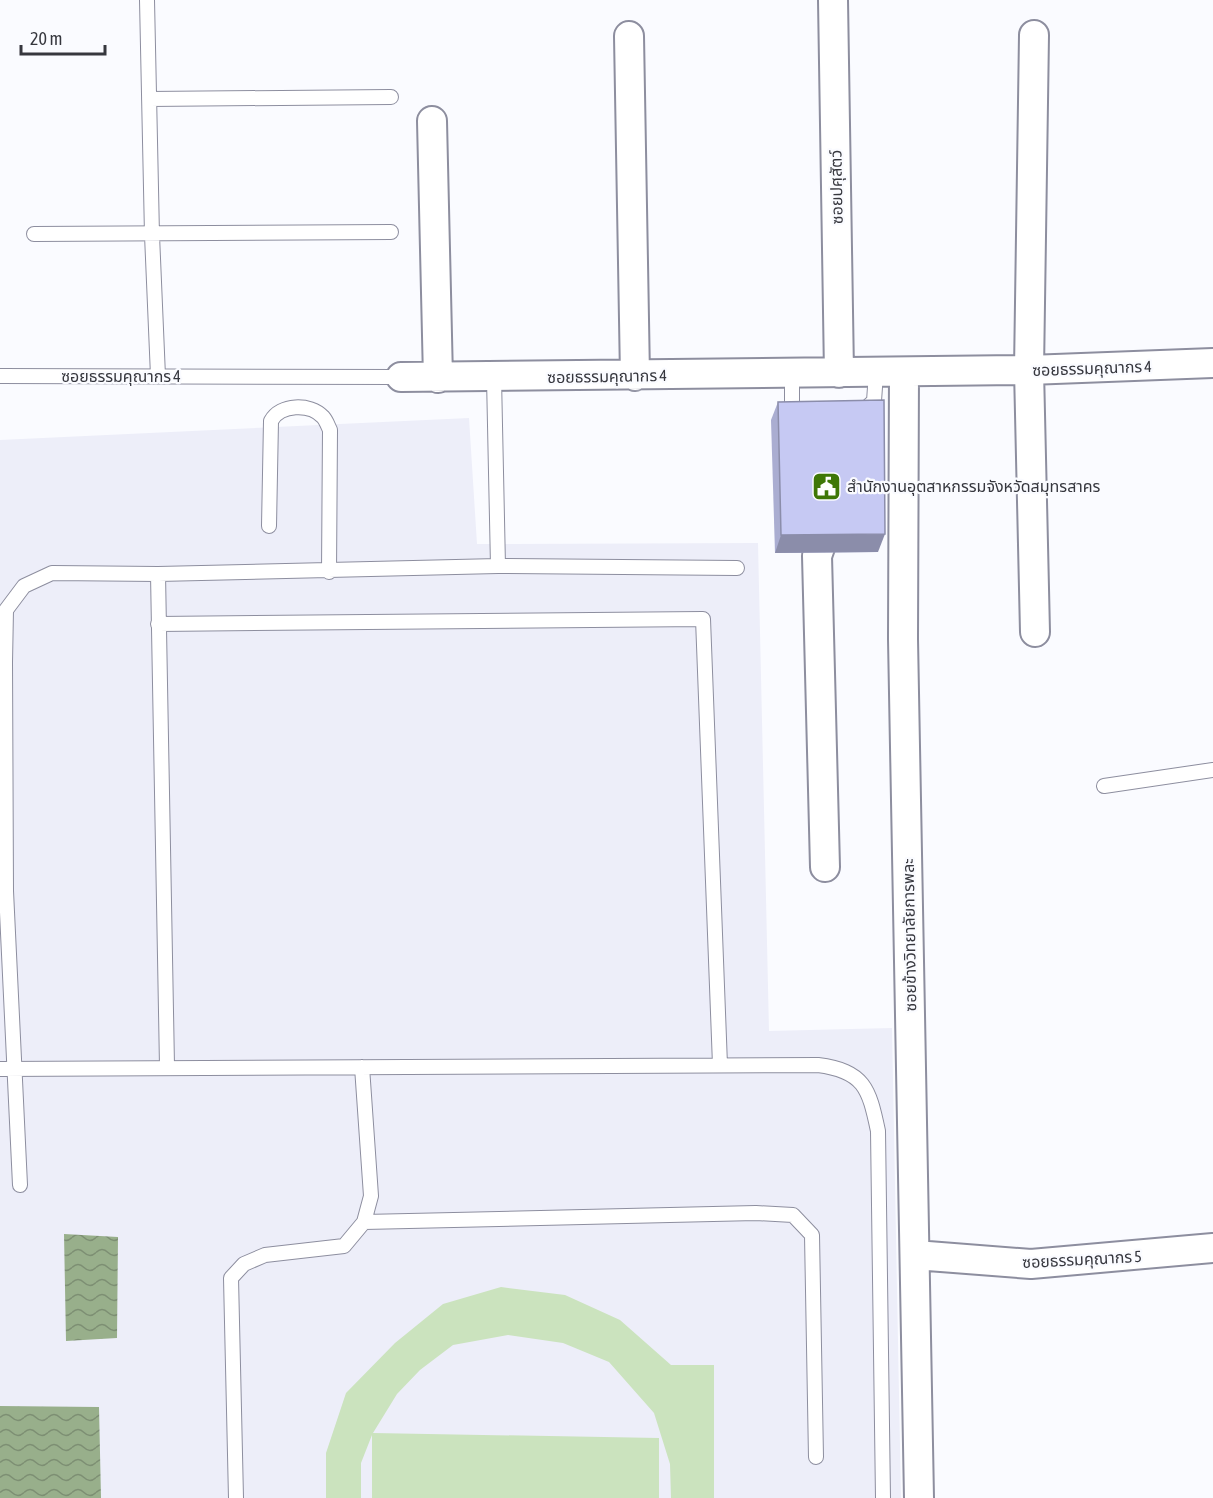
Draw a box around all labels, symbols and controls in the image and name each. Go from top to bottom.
scale bar [21,18,105,56]
text: 20 m [30,28,62,49]
street label: ซอยปศุสัตว์ [826,149,847,224]
street label: ซอยธรรมคุณากร 4 [1032,357,1152,380]
street label: ซอยธรรมคุณากร 4 [547,366,667,387]
street label: ซอยธรรมคุณากร 4 [61,367,181,386]
public building icon: สำนักงานอุตสาหกรรมจังหวัดสมุทรสาคร [810,470,842,502]
place label: สำนักงานอุตสาหกรรมจังหวัดสมุทรสาคร [847,477,1101,496]
street label: ซอยข้างวิทยาลัยการพละ [899,858,919,1012]
street label: ซอยธรรมคุณากร 5 [1022,1247,1142,1272]

